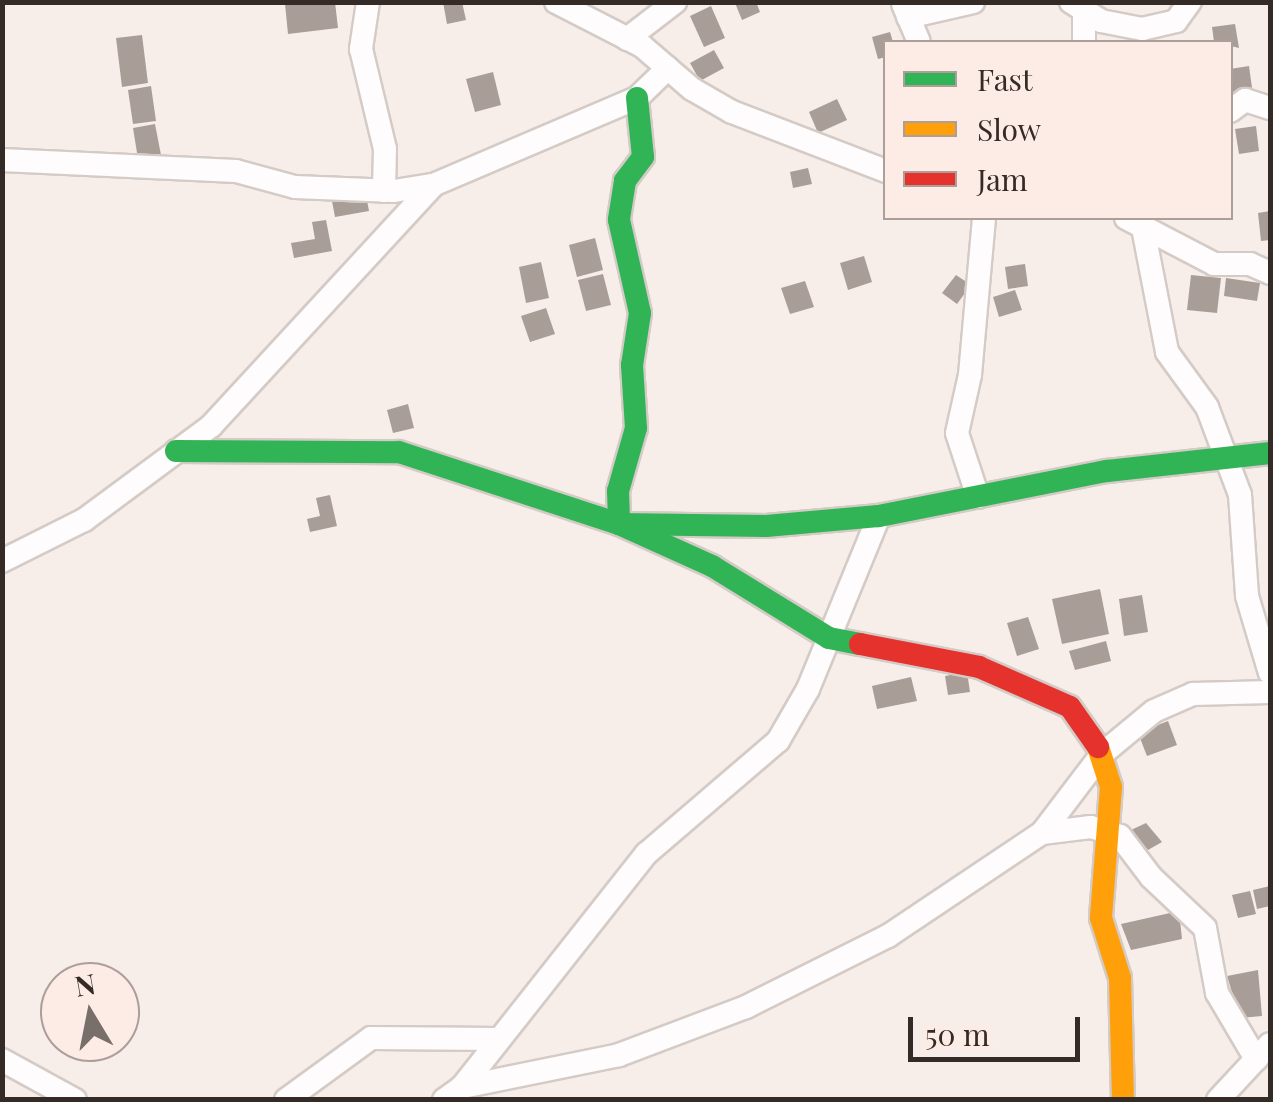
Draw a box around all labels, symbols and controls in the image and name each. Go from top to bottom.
legend [883,40,1233,220]
text: Fast [977,59,1033,99]
text: Slow [977,109,1041,149]
text: Jam [977,159,1028,199]
north arrow [40,962,140,1062]
text: N [72,964,98,1004]
scale bar [913,997,1086,1059]
text: 50 m [925,1014,990,1054]

